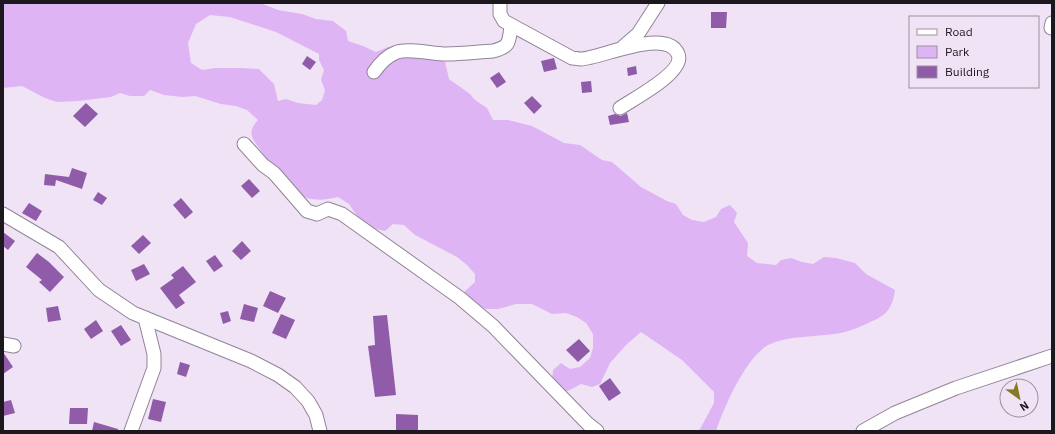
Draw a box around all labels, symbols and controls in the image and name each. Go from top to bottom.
legend [909,16,1039,88]
text: Road [945,24,973,39]
text: Park [945,44,970,59]
text: Building [945,64,990,79]
north arrow [999,378,1039,418]
text: N [1017,398,1032,414]

